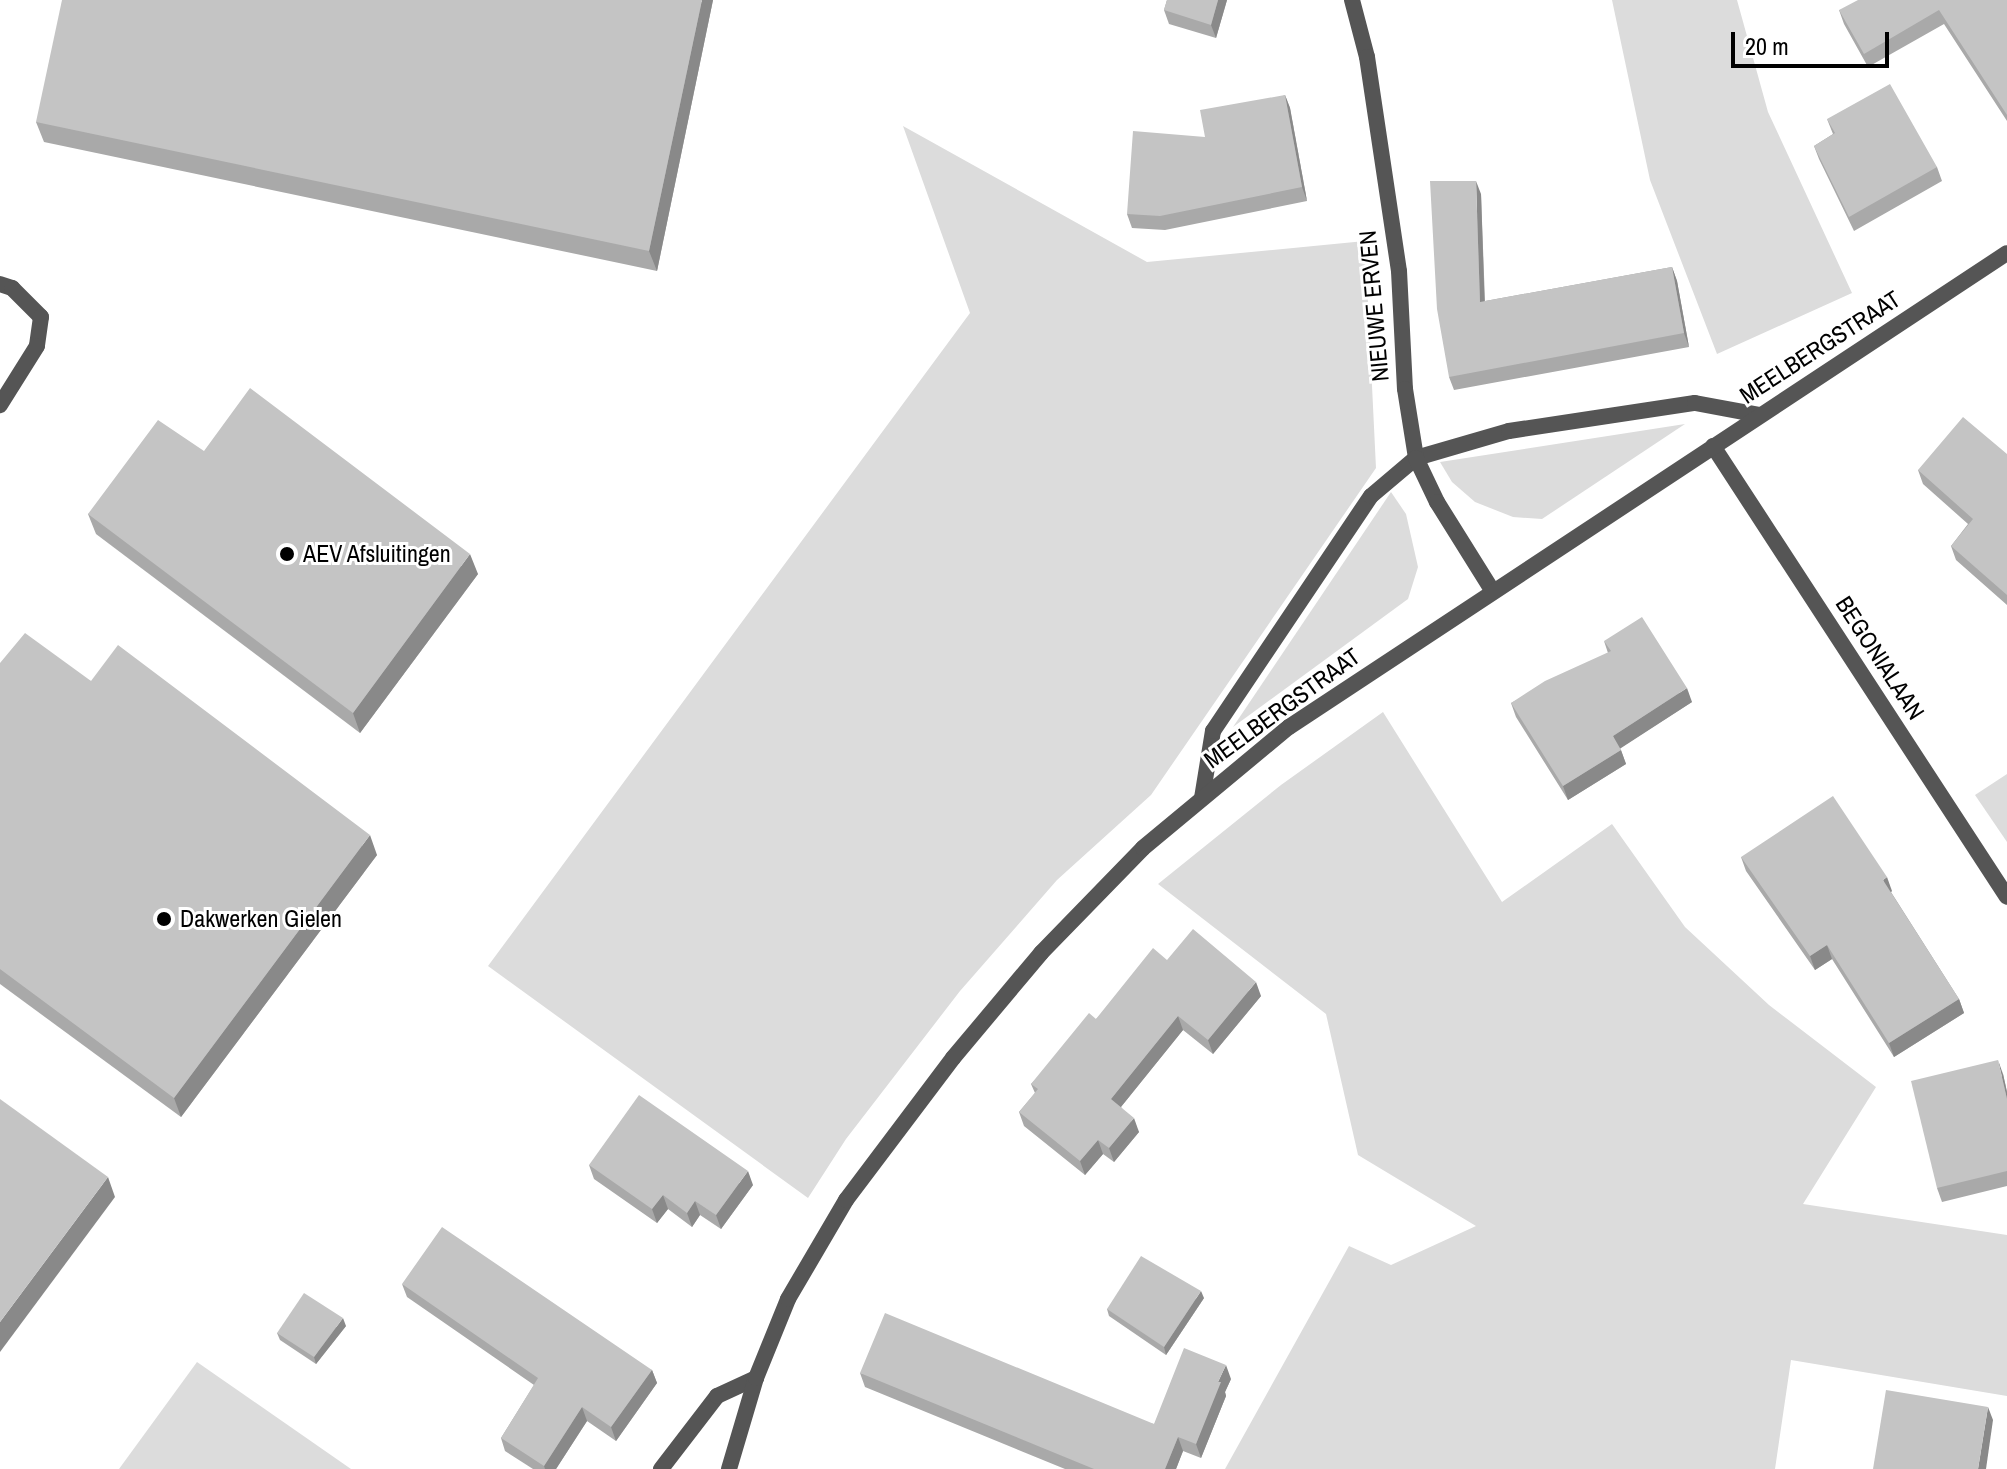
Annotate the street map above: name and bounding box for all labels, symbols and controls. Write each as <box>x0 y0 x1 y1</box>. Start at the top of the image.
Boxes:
scale bar <box>1735 16 1893 66</box>
text: 20 m <box>1745 30 1789 62</box>
street label: NIEUWE ERVEN <box>1353 229 1395 383</box>
street label: MEELBERGSTRAAT <box>1734 284 1906 410</box>
place label: AEV Afsluitingen <box>303 540 452 568</box>
marker: AEV Afsluitingen <box>278 545 296 563</box>
street label: BEGONIALAAN <box>1829 591 1931 725</box>
street label: MEELBERGSTRAAT <box>1198 642 1366 774</box>
place label: Dakwerken Gielen <box>180 905 342 933</box>
marker: Dakwerken Gielen <box>155 910 173 928</box>

